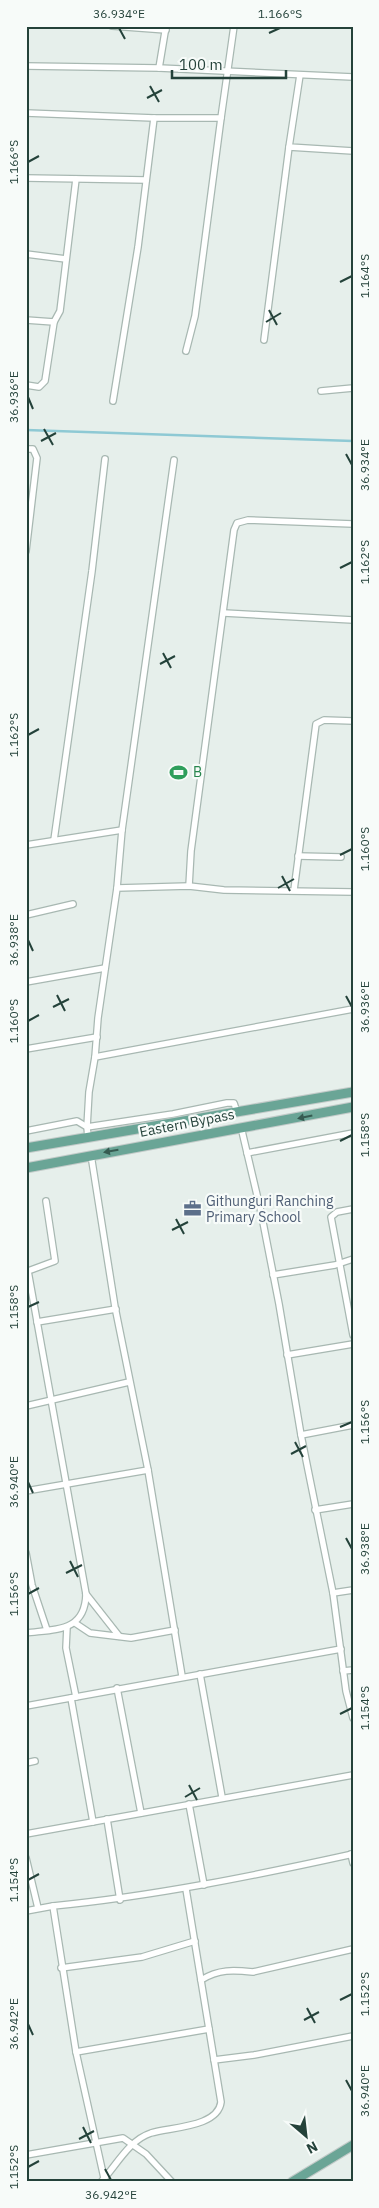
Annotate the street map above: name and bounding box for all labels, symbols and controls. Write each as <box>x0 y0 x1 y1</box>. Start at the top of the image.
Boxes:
text: 36.934°E <box>93 6 145 21</box>
text: 1.166°S <box>258 6 302 21</box>
scale bar <box>172 48 285 80</box>
text: 100 m <box>179 55 223 74</box>
text: 1.166°S <box>6 140 21 184</box>
text: 1.164°S <box>357 254 372 298</box>
text: 36.936°E <box>6 371 21 423</box>
text: 36.934°E <box>357 439 372 491</box>
text: 1.162°S <box>357 540 372 584</box>
text: 1.162°S <box>6 713 21 757</box>
sports icon: B <box>169 762 189 782</box>
place label: B <box>193 763 202 781</box>
text: 1.160°S <box>357 827 372 871</box>
text: 36.938°E <box>6 914 21 966</box>
text: 36.936°E <box>357 981 372 1033</box>
text: 1.160°S <box>6 999 21 1043</box>
street label: Eastern Bypass <box>138 1105 236 1141</box>
one-way arrow <box>297 1113 313 1121</box>
text: 1.158°S <box>357 1113 372 1157</box>
one-way arrow <box>102 1148 118 1156</box>
place label: Githunguri Ranching Primary School <box>206 1192 334 1226</box>
office icon: Githunguri Ranching Primary School <box>182 1199 202 1219</box>
text: 1.158°S <box>6 1285 21 1329</box>
text: 1.156°S <box>357 1400 372 1444</box>
text: 36.940°E <box>6 1456 21 1508</box>
text: 36.938°E <box>357 1523 372 1575</box>
text: 1.156°S <box>6 1572 21 1616</box>
text: 1.154°S <box>357 1686 372 1730</box>
text: 1.154°S <box>6 1858 21 1902</box>
text: 1.152°S <box>357 1972 372 2016</box>
text: 36.942°E <box>6 1998 21 2050</box>
text: 36.940°E <box>357 2065 372 2117</box>
north arrow <box>282 2110 332 2160</box>
text: N <box>303 2137 321 2158</box>
text: 1.152°S <box>6 2145 21 2189</box>
text: 36.942°E <box>85 2187 137 2202</box>

